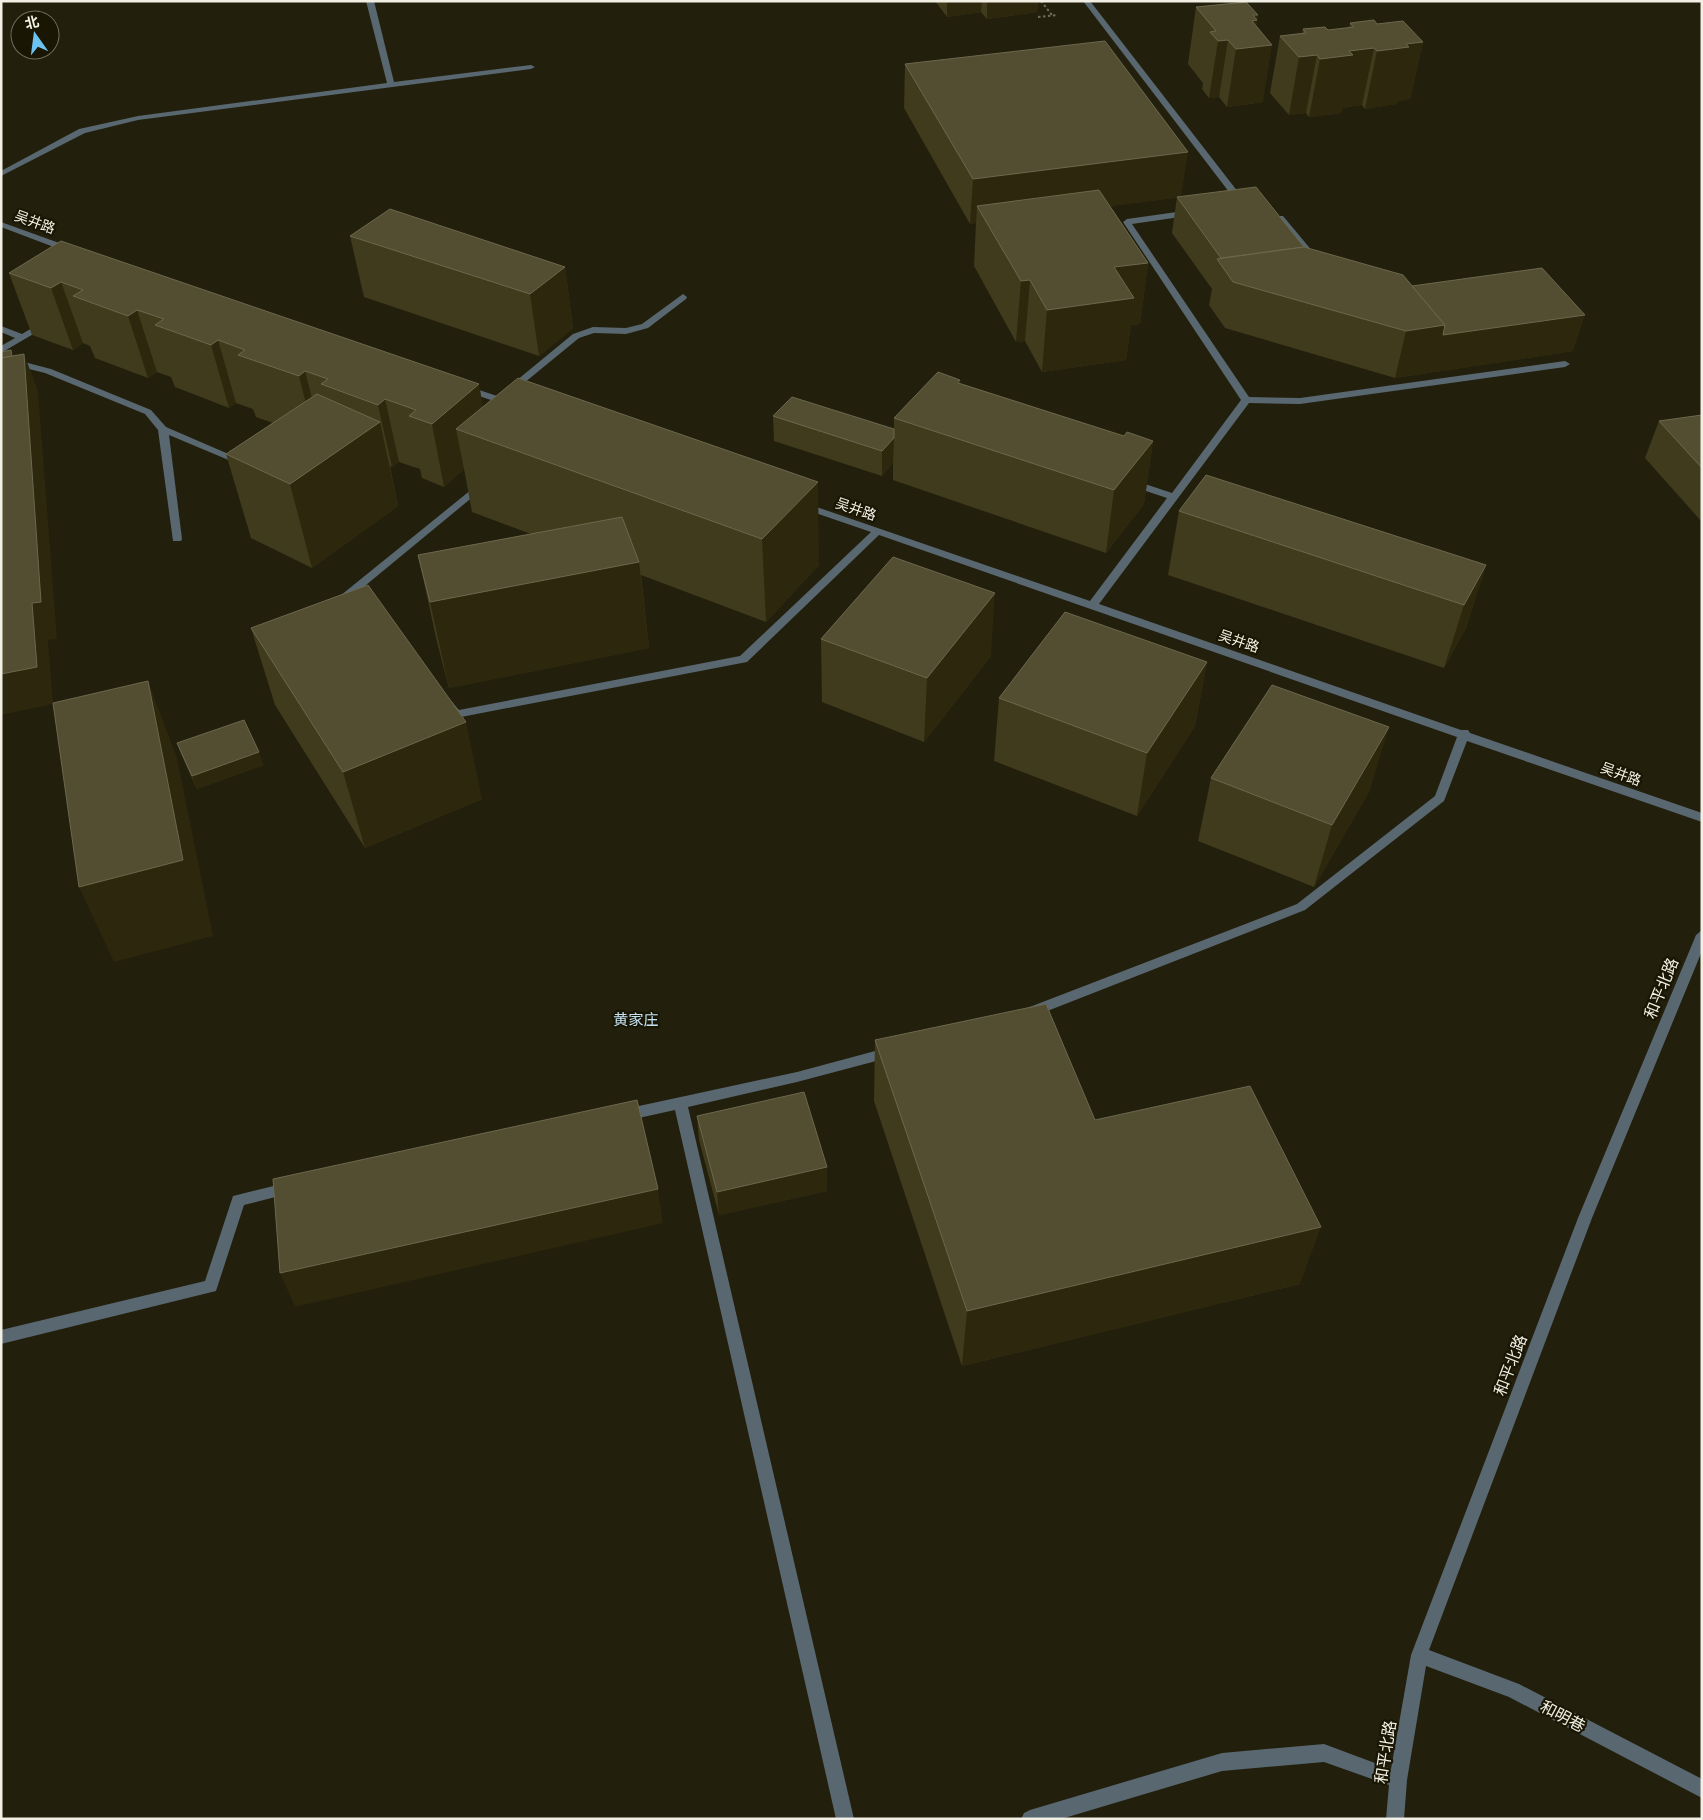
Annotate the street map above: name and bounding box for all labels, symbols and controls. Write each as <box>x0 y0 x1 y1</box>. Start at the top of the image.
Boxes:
north arrow <box>10 10 60 60</box>
text: 北 <box>23 13 41 33</box>
street label: 吴井路 <box>12 207 57 238</box>
street label: 吴井路 <box>833 495 878 524</box>
street label: 吴井路 <box>1216 627 1261 656</box>
street label: 吴井路 <box>1598 759 1643 790</box>
street label: 和平北路 <box>1641 955 1682 1021</box>
district label: 黄家庄 <box>613 1011 659 1029</box>
street label: 和平北路 <box>1490 1332 1531 1398</box>
street label: 和明巷 <box>1537 1697 1588 1736</box>
street label: 和平北路 <box>1371 1719 1400 1785</box>

